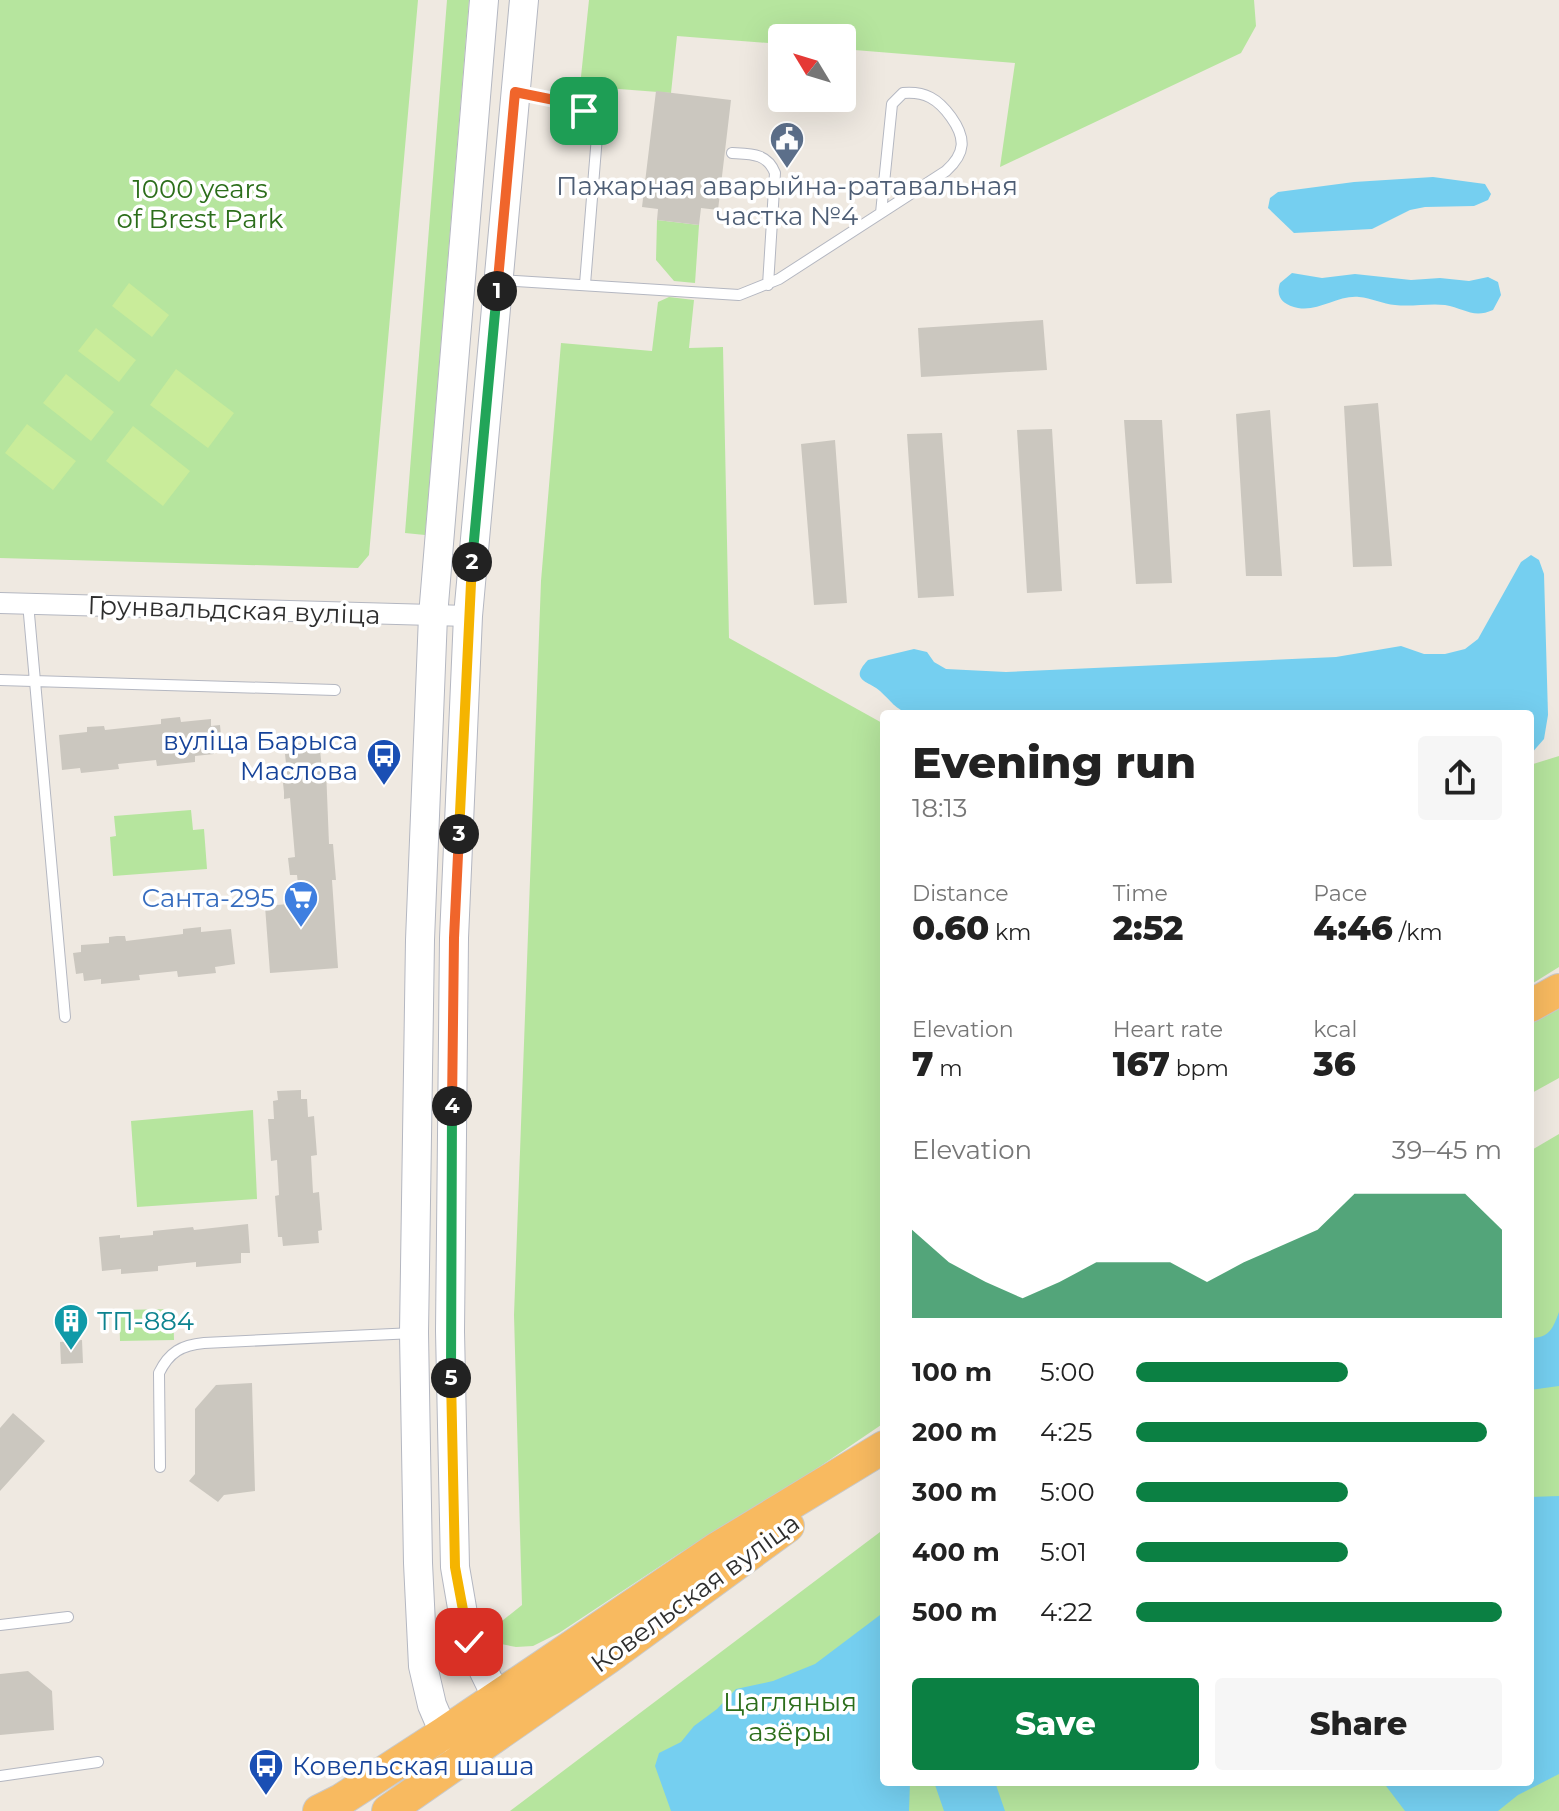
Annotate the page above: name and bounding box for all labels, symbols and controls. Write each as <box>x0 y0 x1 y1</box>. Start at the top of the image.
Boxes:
north arrow <box>768 24 856 112</box>
map controls <box>768 24 856 112</box>
pin <box>550 77 618 145</box>
icon: arrive <box>562 89 606 133</box>
public building icon: Пажарная аварыйна-ратавальная частка №4 <box>768 120 806 170</box>
place label: Пажарная аварыйна-ратавальная частка №4 <box>556 170 1018 232</box>
park label: 1000 years of Brest Park <box>117 173 284 235</box>
pin: 1 <box>477 271 517 311</box>
text: 1 <box>493 277 501 304</box>
pin: 2 <box>452 542 492 582</box>
text: 2 <box>466 548 478 575</box>
street label: Грунвальдская вуліца <box>87 589 381 631</box>
place label: вуліца Барыса Маслова <box>163 725 358 787</box>
text: Evening run <box>912 735 1196 789</box>
button: share <box>1418 736 1502 820</box>
bus stop icon: вуліца Барыса Маслова <box>365 737 403 787</box>
text: 18:13 <box>912 792 968 824</box>
pin: 3 <box>439 814 479 854</box>
text: 3 <box>452 820 466 847</box>
supermarket icon: Санта-295 <box>282 879 320 929</box>
text: Distance <box>912 880 1009 907</box>
text: Time <box>1113 880 1168 907</box>
text: Pace <box>1313 880 1367 907</box>
place label: Санта-295 <box>141 882 275 914</box>
text: 0.60 <box>912 907 989 949</box>
text: 2:52 <box>1113 907 1183 949</box>
text: 4:46 <box>1313 907 1393 949</box>
text: km <box>989 919 1031 946</box>
text: /km <box>1393 919 1443 946</box>
text: Elevation <box>912 1016 1014 1043</box>
text: Heart rate <box>1113 1016 1223 1043</box>
text: kcal <box>1313 1016 1357 1043</box>
text: 7 <box>912 1043 934 1085</box>
text: 167 <box>1113 1043 1170 1085</box>
text: 36 <box>1313 1043 1356 1085</box>
text: m <box>934 1055 963 1082</box>
text: bpm <box>1170 1055 1229 1082</box>
pin: 4 <box>432 1086 472 1126</box>
text: 4 <box>444 1092 460 1119</box>
text: Elevation <box>912 1134 1032 1166</box>
text: 39–45 m <box>1392 1134 1502 1166</box>
building icon: ТП-884 <box>52 1302 90 1352</box>
place label: ТП-884 <box>97 1305 194 1337</box>
text: 100 m <box>912 1356 992 1388</box>
text: 5:00 <box>1040 1356 1095 1388</box>
pin: 5 <box>431 1358 471 1398</box>
text: 5 <box>444 1364 458 1391</box>
text: 200 m <box>912 1416 997 1448</box>
text: 4:25 <box>1040 1416 1092 1448</box>
text: 300 m <box>912 1476 997 1508</box>
text: 5:00 <box>1040 1476 1095 1508</box>
street label: Ковельская вуліца <box>584 1507 806 1679</box>
text: 400 m <box>912 1536 1000 1568</box>
text: 5:01 <box>1040 1536 1087 1568</box>
text: 500 m <box>912 1596 997 1628</box>
text: 4:22 <box>1040 1596 1092 1628</box>
pin <box>435 1608 503 1676</box>
icon: check <box>447 1620 491 1664</box>
button: Save <box>912 1678 1199 1770</box>
button: Share <box>1215 1678 1502 1770</box>
park label: Цагляныя азёры <box>723 1686 857 1748</box>
bus stop icon: Ковельская шаша <box>247 1747 285 1797</box>
place label: Ковельская шаша <box>292 1750 534 1782</box>

